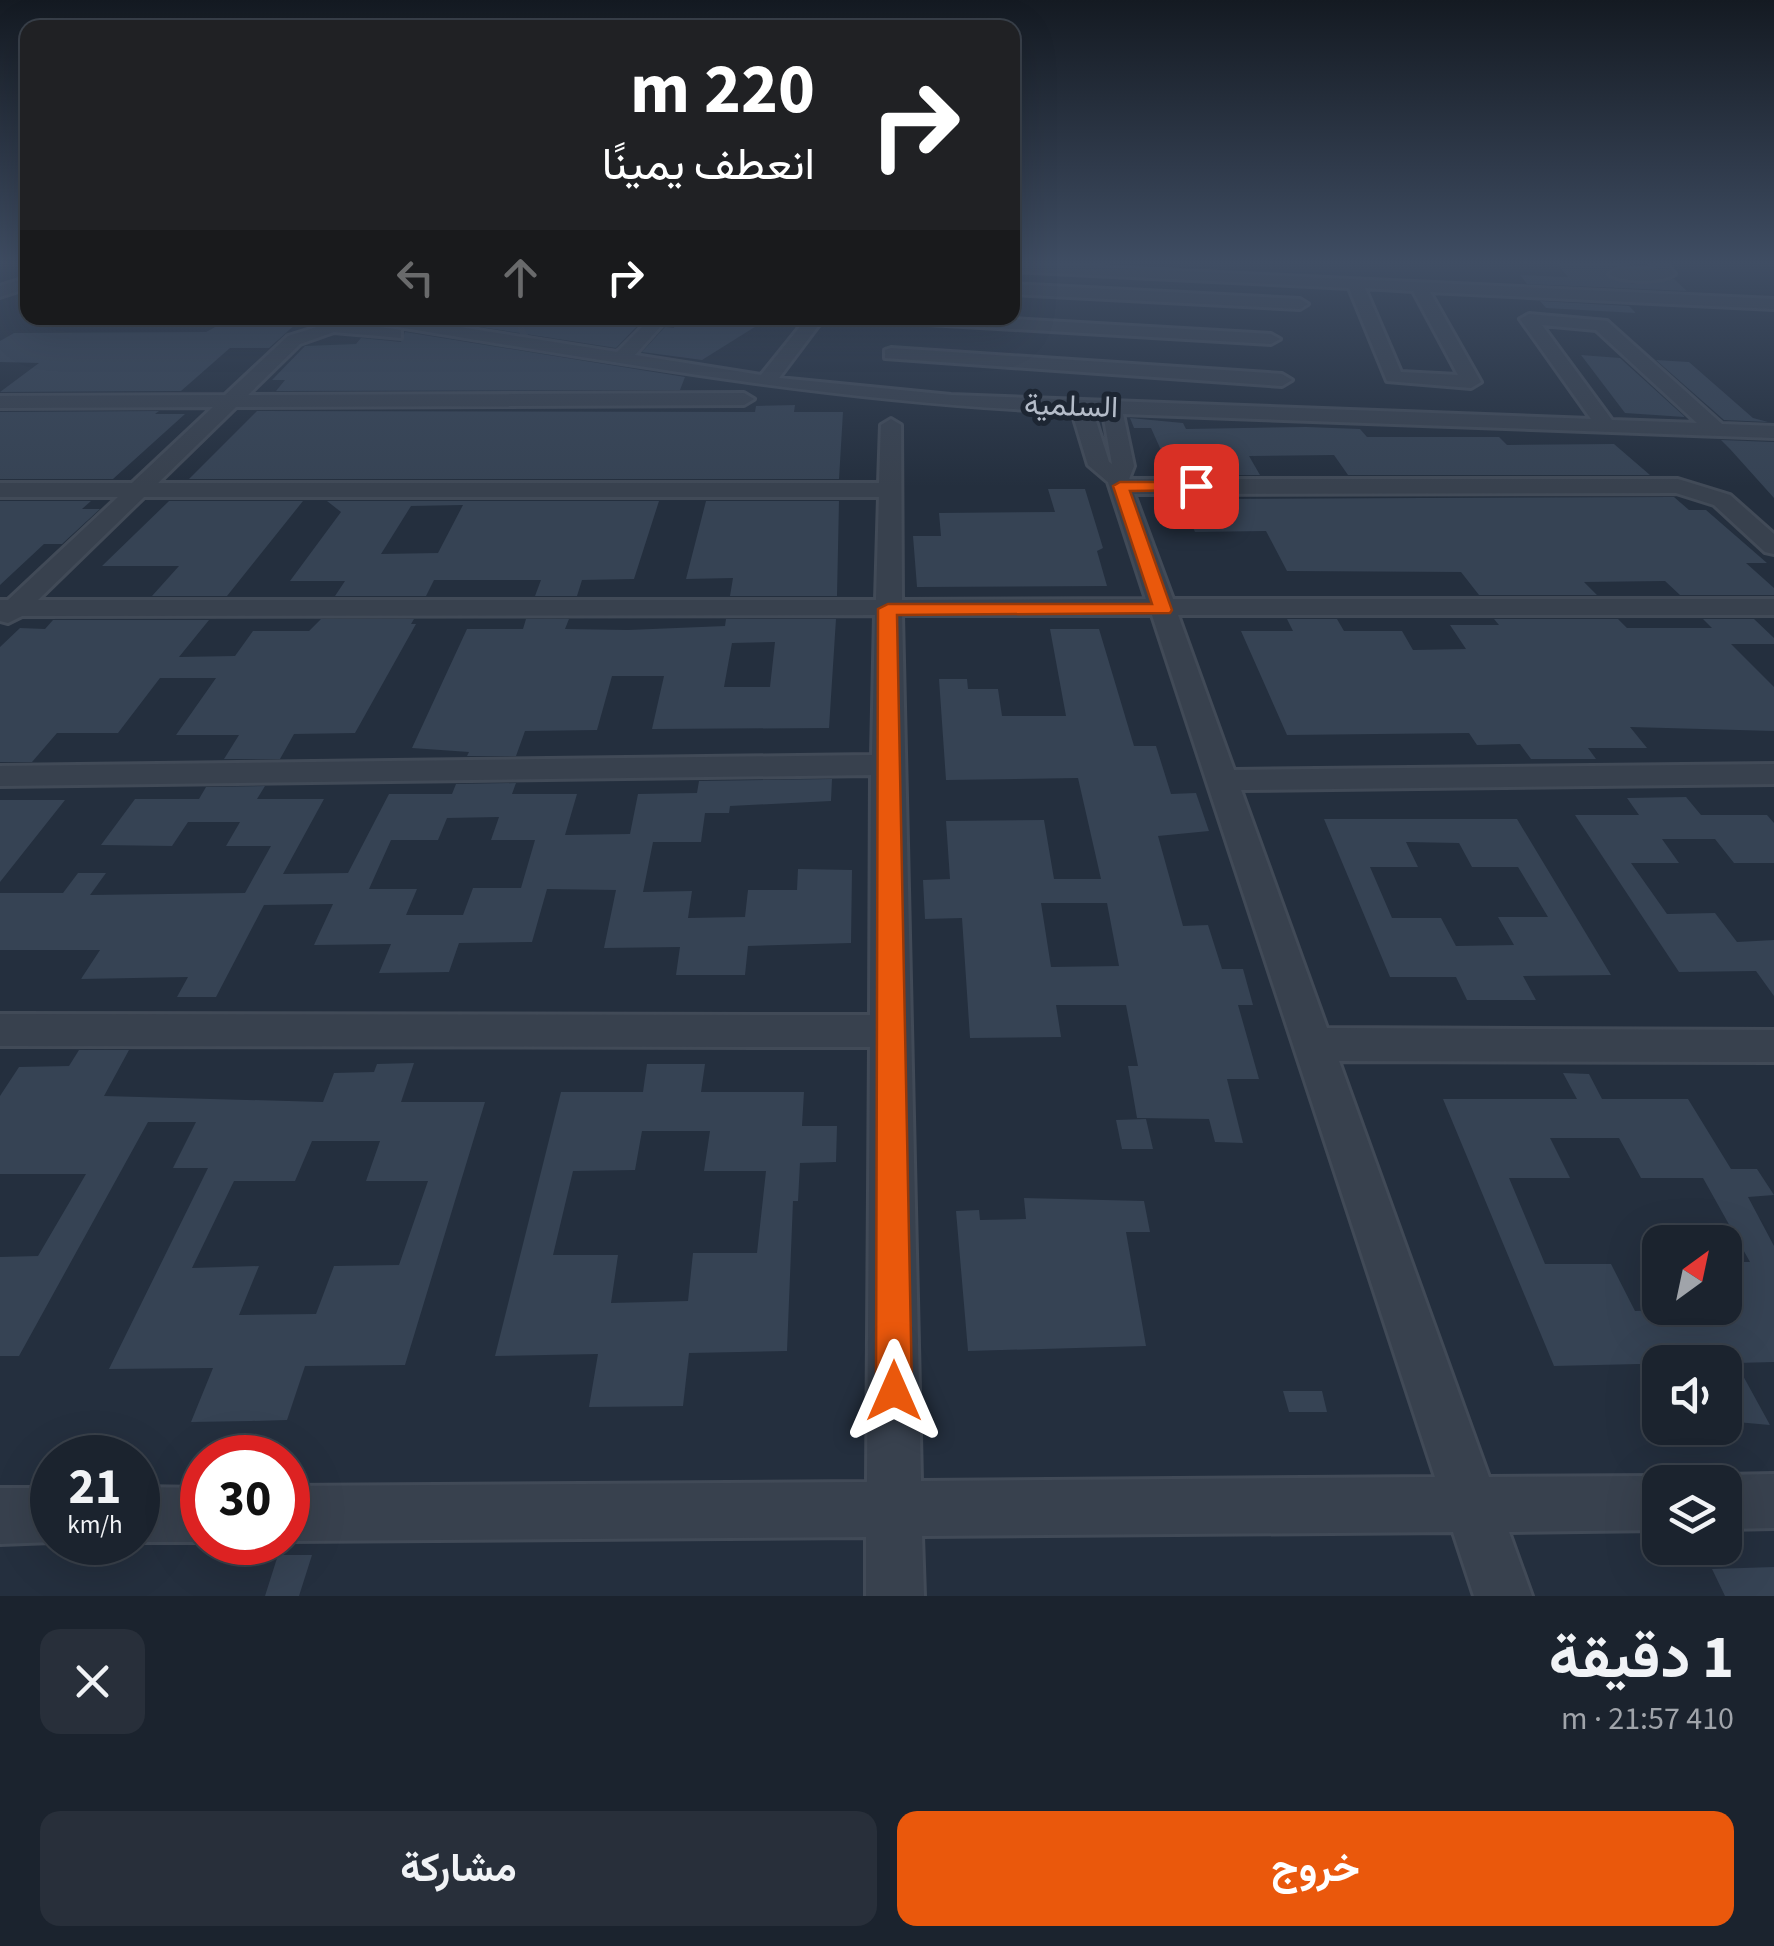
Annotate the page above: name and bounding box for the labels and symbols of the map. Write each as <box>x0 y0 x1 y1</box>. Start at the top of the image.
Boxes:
street label: السلمية <box>1023 383 1119 429</box>
pin <box>1154 444 1239 529</box>
north arrow <box>1642 1225 1742 1325</box>
position arrow <box>842 1339 946 1443</box>
speed limit sign: 30 <box>180 1435 310 1565</box>

